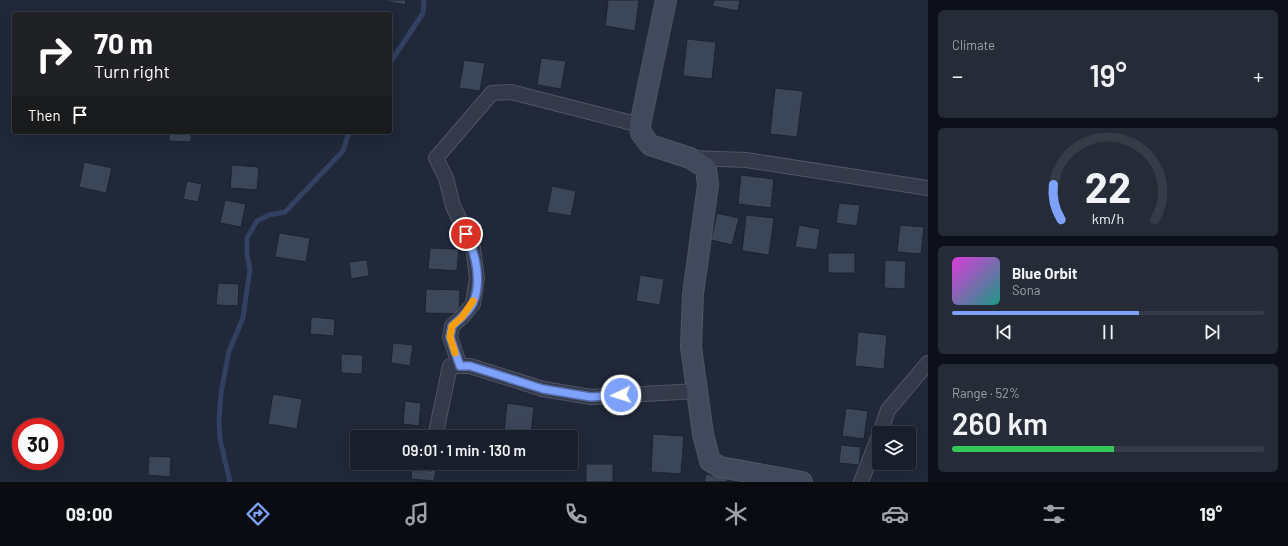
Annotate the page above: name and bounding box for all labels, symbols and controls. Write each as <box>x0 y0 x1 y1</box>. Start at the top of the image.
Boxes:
text: 70 m <box>94 26 153 60</box>
icon: right <box>28 28 80 80</box>
text: Climate <box>952 37 995 53</box>
text: 19° <box>1089 57 1127 93</box>
text: Turn right <box>94 60 170 82</box>
text: − <box>952 62 963 88</box>
text: + <box>1253 62 1264 88</box>
icon: arrive <box>69 104 91 126</box>
text: Then <box>28 106 61 124</box>
text: 22 <box>1085 161 1131 211</box>
text: km/h <box>1092 210 1124 227</box>
pin <box>449 217 483 251</box>
icon: arrive <box>455 223 477 245</box>
text: Blue Orbit <box>1012 264 1077 282</box>
text: Sona <box>1012 282 1040 298</box>
icon: previous <box>993 321 1015 343</box>
icon: pause <box>1097 321 1119 343</box>
icon: next <box>1201 321 1223 343</box>
position arrow <box>600 374 642 416</box>
text: Range · 52% <box>952 385 1020 401</box>
text: 260 km <box>952 405 1048 441</box>
speed limit sign: 30 <box>12 418 64 470</box>
map controls <box>872 426 916 470</box>
button: layers <box>872 426 916 470</box>
text: 09:01 · 1 min · 130 m <box>402 441 526 459</box>
icon: directions <box>244 500 272 528</box>
icon: music <box>403 500 431 528</box>
icon: phone <box>562 500 590 528</box>
icon: climate <box>722 500 750 528</box>
icon: car <box>881 500 909 528</box>
icon: filters <box>1040 500 1068 528</box>
text: 09:00 <box>66 503 113 525</box>
text: 19° <box>1200 503 1222 525</box>

